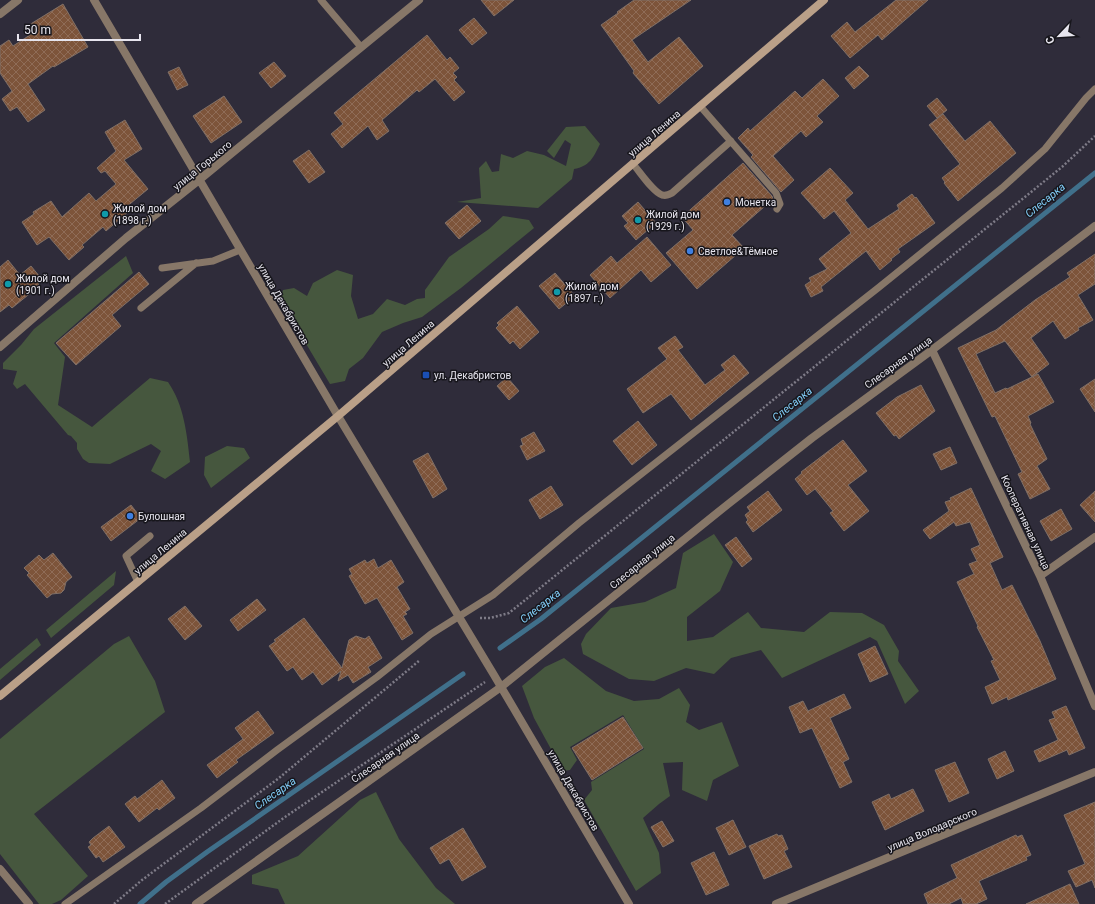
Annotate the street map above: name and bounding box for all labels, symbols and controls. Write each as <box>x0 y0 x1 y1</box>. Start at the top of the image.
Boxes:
scale bar <box>18 16 140 42</box>
north arrow <box>1039 16 1079 56</box>
text: 50 m <box>24 23 51 37</box>
text: С <box>1043 34 1058 46</box>
street label: улица Ленина <box>626 108 682 159</box>
street label: улица Горького <box>171 138 234 192</box>
water label: Слесарка <box>1023 180 1068 220</box>
marker: Монетка <box>722 197 732 207</box>
place label: Монетка <box>735 197 776 208</box>
place label: Жилой дом (1898 г.) <box>113 203 167 227</box>
marker: Жилой дом (1898 г.) <box>100 209 110 219</box>
place label: Жилой дом (1929 г.) <box>646 209 700 233</box>
marker: Жилой дом (1929 г.) <box>633 215 643 225</box>
marker: Светлое&Тёмное <box>685 246 695 256</box>
place label: Светлое&Тёмное <box>698 246 778 257</box>
street label: улица Декабристов <box>256 262 311 347</box>
place label: Жилой дом (1901 г.) <box>16 273 70 297</box>
marker: Жилой дом (1901 г.) <box>3 279 13 289</box>
place label: Жилой дом (1897 г.) <box>565 281 619 305</box>
marker: Жилой дом (1897 г.) <box>552 287 562 297</box>
street label: улица Ленина <box>380 318 436 369</box>
street label: Слесарная улица <box>862 334 934 391</box>
marker: ул. Декабристов <box>421 370 431 380</box>
place label: ул. Декабристов <box>434 370 511 381</box>
water label: Слесарка <box>770 384 815 424</box>
street label: Кооперативная улица <box>999 473 1052 571</box>
marker: Булошная <box>125 511 135 521</box>
place label: Булошная <box>138 511 185 522</box>
street label: улица Ленина <box>132 526 189 577</box>
street label: Слесарная улица <box>608 532 677 591</box>
water label: Слесарка <box>517 586 563 626</box>
street label: Слесарная улица <box>349 730 421 785</box>
street label: улица Декабристов <box>546 748 601 833</box>
water label: Слесарка <box>252 774 299 812</box>
street label: улица Володарского <box>886 806 979 853</box>

